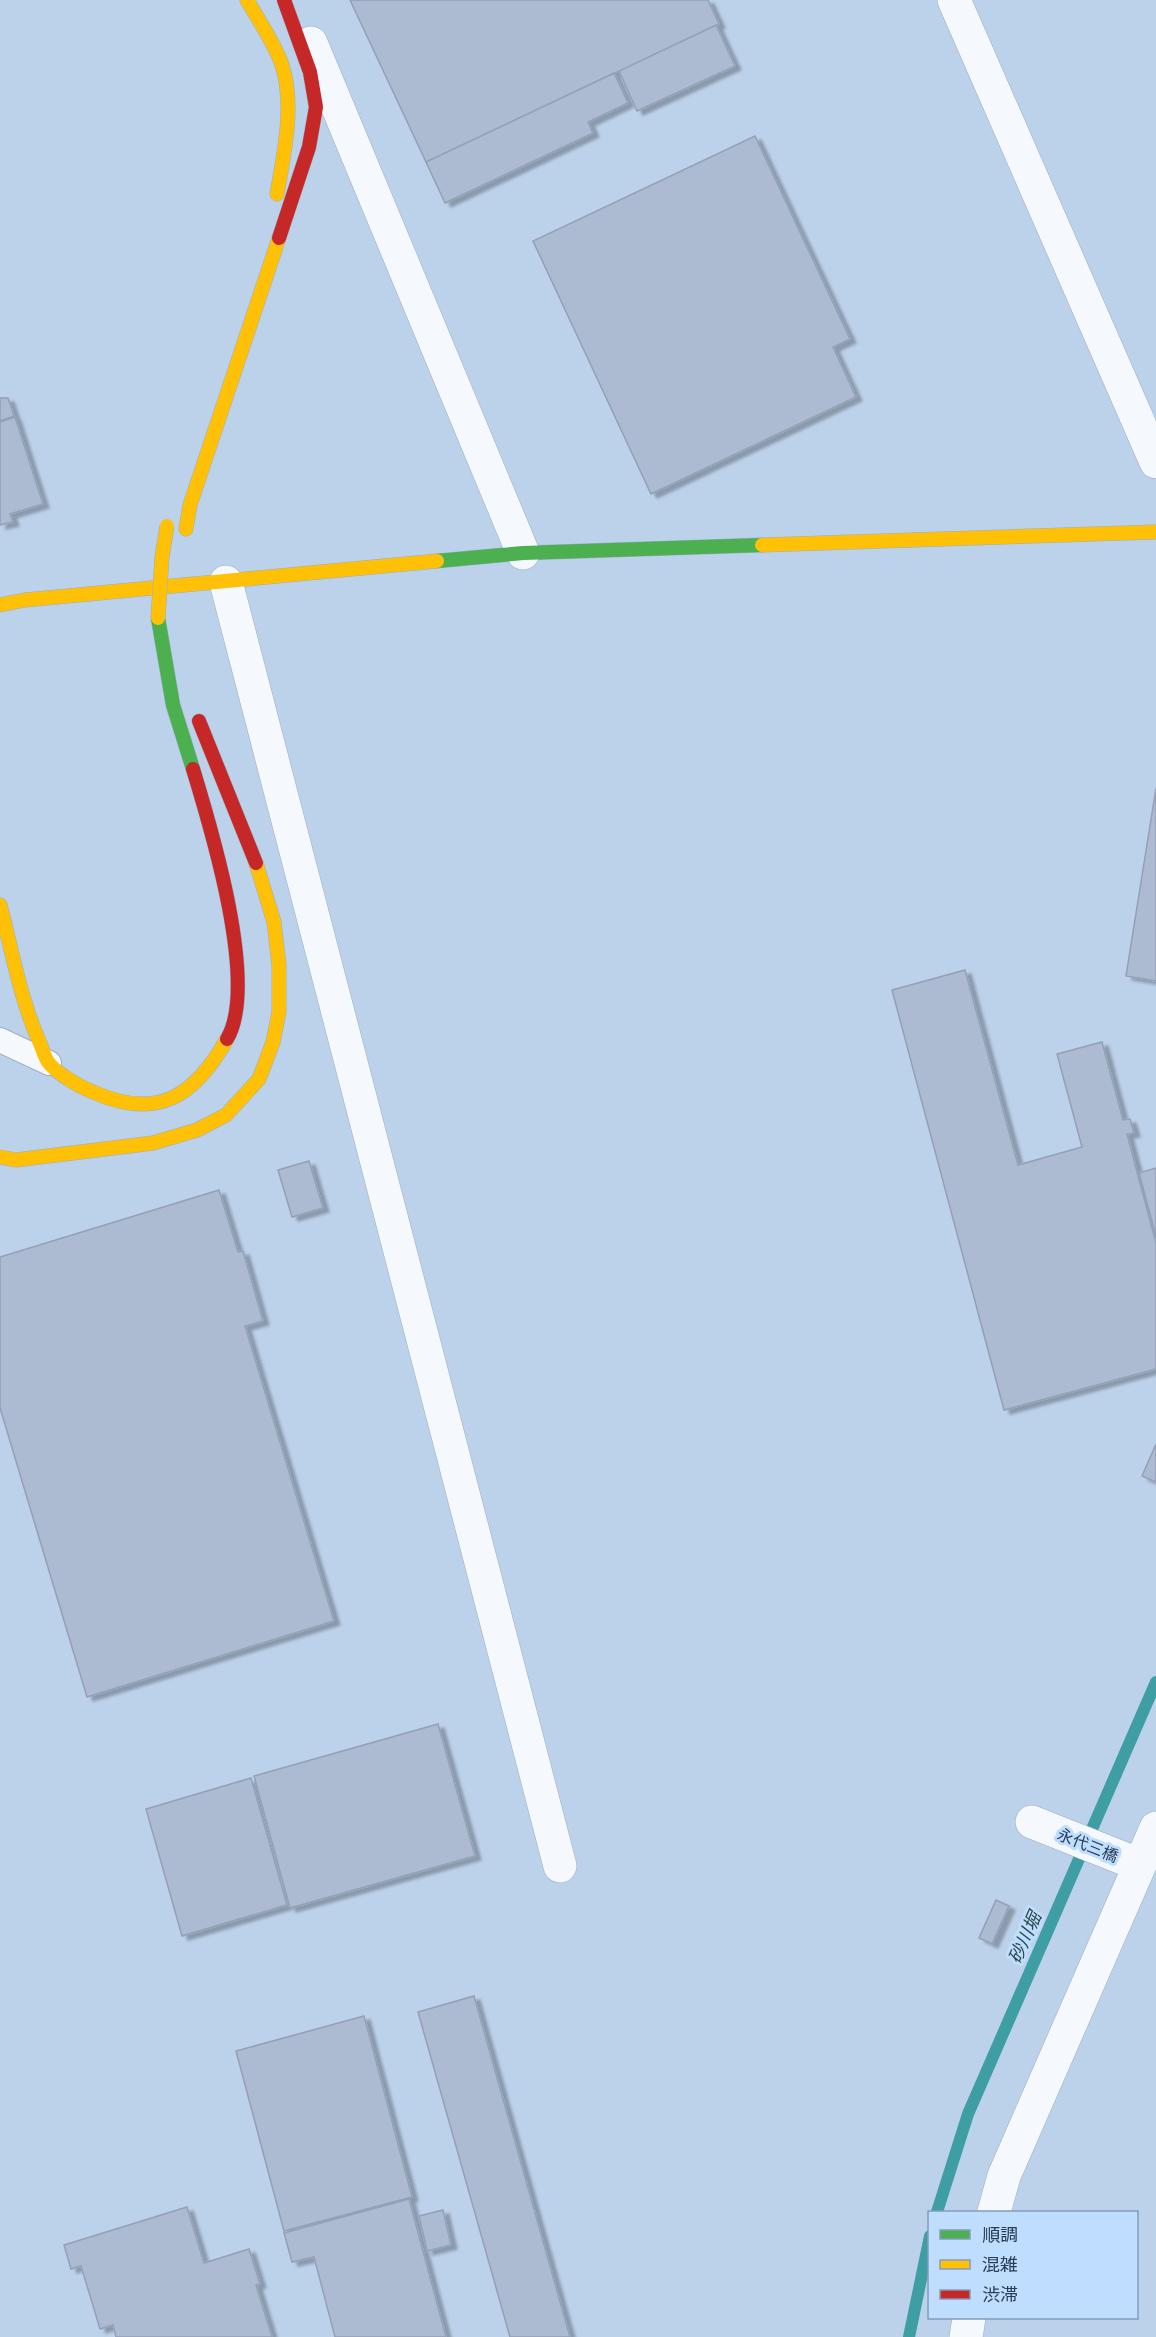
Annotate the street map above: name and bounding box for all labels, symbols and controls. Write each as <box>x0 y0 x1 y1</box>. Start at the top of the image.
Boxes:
street label: 永代三橋 <box>1054 1825 1121 1867</box>
water label: 砂川堀 <box>1004 1906 1047 1967</box>
legend <box>928 2211 1138 2319</box>
text: 順調 <box>982 2224 1018 2246</box>
text: 混雑 <box>982 2254 1018 2276</box>
text: 渋滞 <box>982 2284 1018 2306</box>

